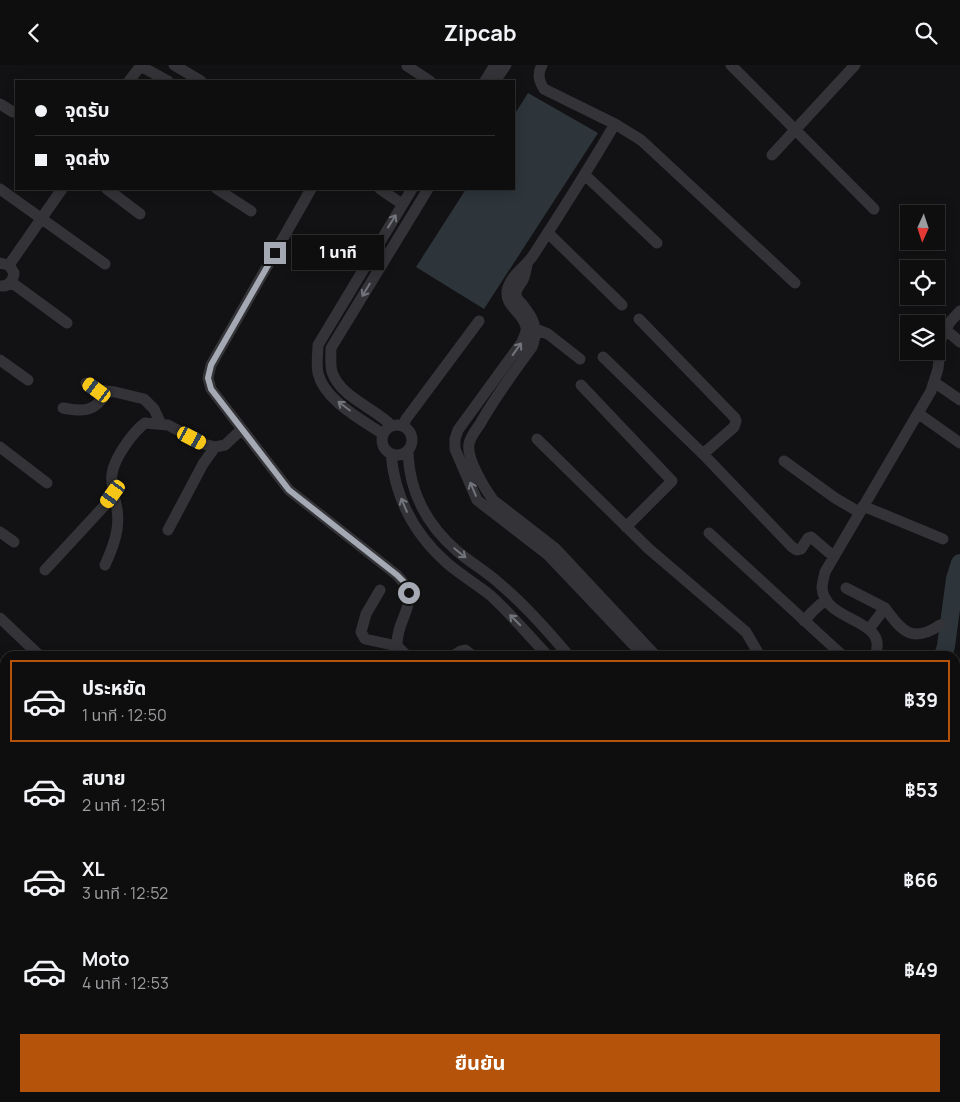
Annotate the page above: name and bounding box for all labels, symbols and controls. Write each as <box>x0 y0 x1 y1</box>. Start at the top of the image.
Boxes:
text: Zipcab <box>443 18 517 48</box>
icon: back <box>20 19 48 47</box>
icon: search <box>912 19 940 47</box>
text: จุดรับ <box>65 97 110 123</box>
text: จุดส่ง <box>65 145 110 171</box>
north arrow <box>900 205 945 250</box>
map controls <box>900 205 945 360</box>
one-way arrow <box>387 215 397 229</box>
callout: 1 นาที <box>292 235 385 271</box>
text: 1 นาที <box>319 241 357 263</box>
route end <box>264 242 286 264</box>
button: locate <box>900 260 945 305</box>
one-way arrow <box>361 283 371 297</box>
button: layers <box>900 315 945 360</box>
one-way arrow <box>511 343 522 356</box>
car <box>80 375 113 405</box>
one-way arrow <box>338 401 351 412</box>
car <box>175 424 208 452</box>
car <box>98 477 127 511</box>
one-way arrow <box>467 482 477 497</box>
one-way arrow <box>398 498 408 513</box>
one-way arrow <box>453 547 466 558</box>
route start <box>398 582 420 604</box>
one-way arrow <box>509 614 521 627</box>
text: ประหยัด <box>82 675 146 701</box>
icon: car <box>22 679 67 724</box>
text: ฿39 <box>904 687 938 713</box>
text: 1 นาที · 12:50 <box>82 704 167 726</box>
text: สบาย <box>82 765 126 791</box>
icon: car <box>22 769 67 814</box>
text: ฿53 <box>905 777 938 803</box>
text: 2 นาที · 12:51 <box>82 794 166 816</box>
text: XL <box>82 856 105 882</box>
icon: car <box>22 859 67 904</box>
text: ฿66 <box>903 867 938 893</box>
text: 3 นาที · 12:52 <box>82 882 168 904</box>
text: Moto <box>82 946 129 972</box>
icon: car <box>22 949 67 994</box>
text: ฿49 <box>904 957 938 983</box>
text: 4 นาที · 12:53 <box>82 972 169 994</box>
button: ยืนยัน <box>20 1034 940 1092</box>

